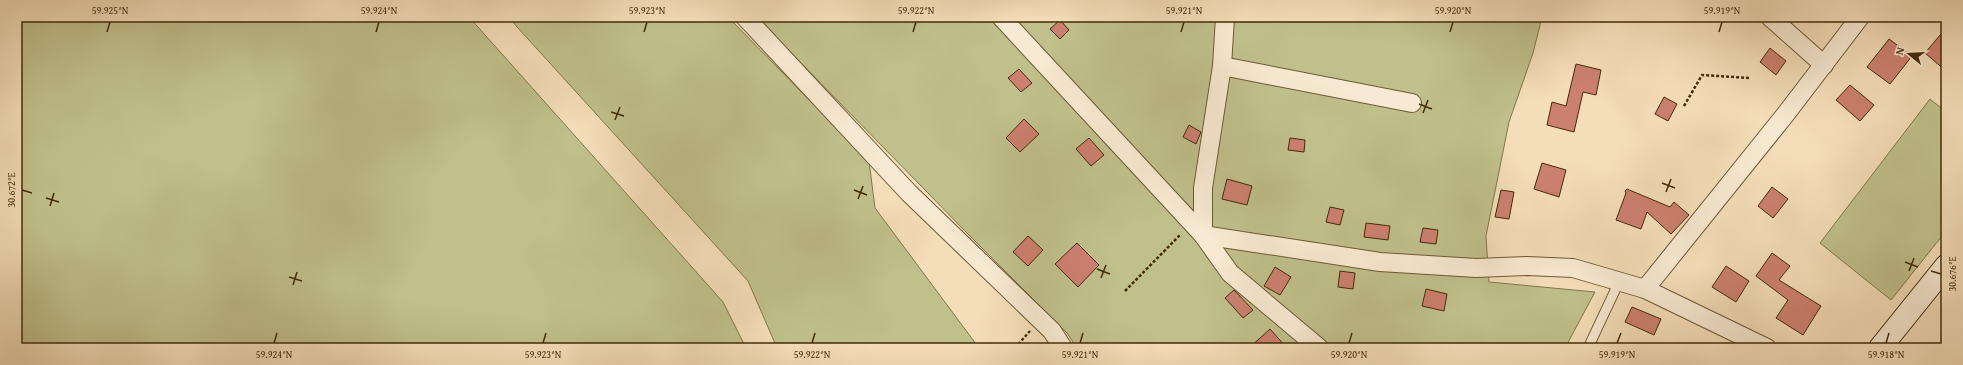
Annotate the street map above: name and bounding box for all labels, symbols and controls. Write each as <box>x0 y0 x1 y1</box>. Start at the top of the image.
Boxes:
text: 59.925°N <box>92 3 129 18</box>
text: 59.924°N <box>361 3 398 18</box>
text: 59.923°N <box>629 3 666 18</box>
text: 59.922°N <box>898 3 935 18</box>
text: 59.921°N <box>1166 3 1203 18</box>
text: 59.920°N <box>1435 3 1472 18</box>
text: 59.919°N <box>1704 3 1741 18</box>
north arrow <box>1889 34 1929 74</box>
text: N <box>1891 44 1908 57</box>
text: 30.672°E <box>4 172 19 208</box>
text: 30.676°E <box>1945 256 1960 292</box>
text: 59.924°N <box>256 347 293 362</box>
text: 59.923°N <box>525 347 562 362</box>
text: 59.922°N <box>794 347 831 362</box>
text: 59.921°N <box>1062 347 1099 362</box>
text: 59.920°N <box>1331 347 1368 362</box>
text: 59.919°N <box>1599 347 1636 362</box>
text: 59.918°N <box>1868 347 1905 362</box>

